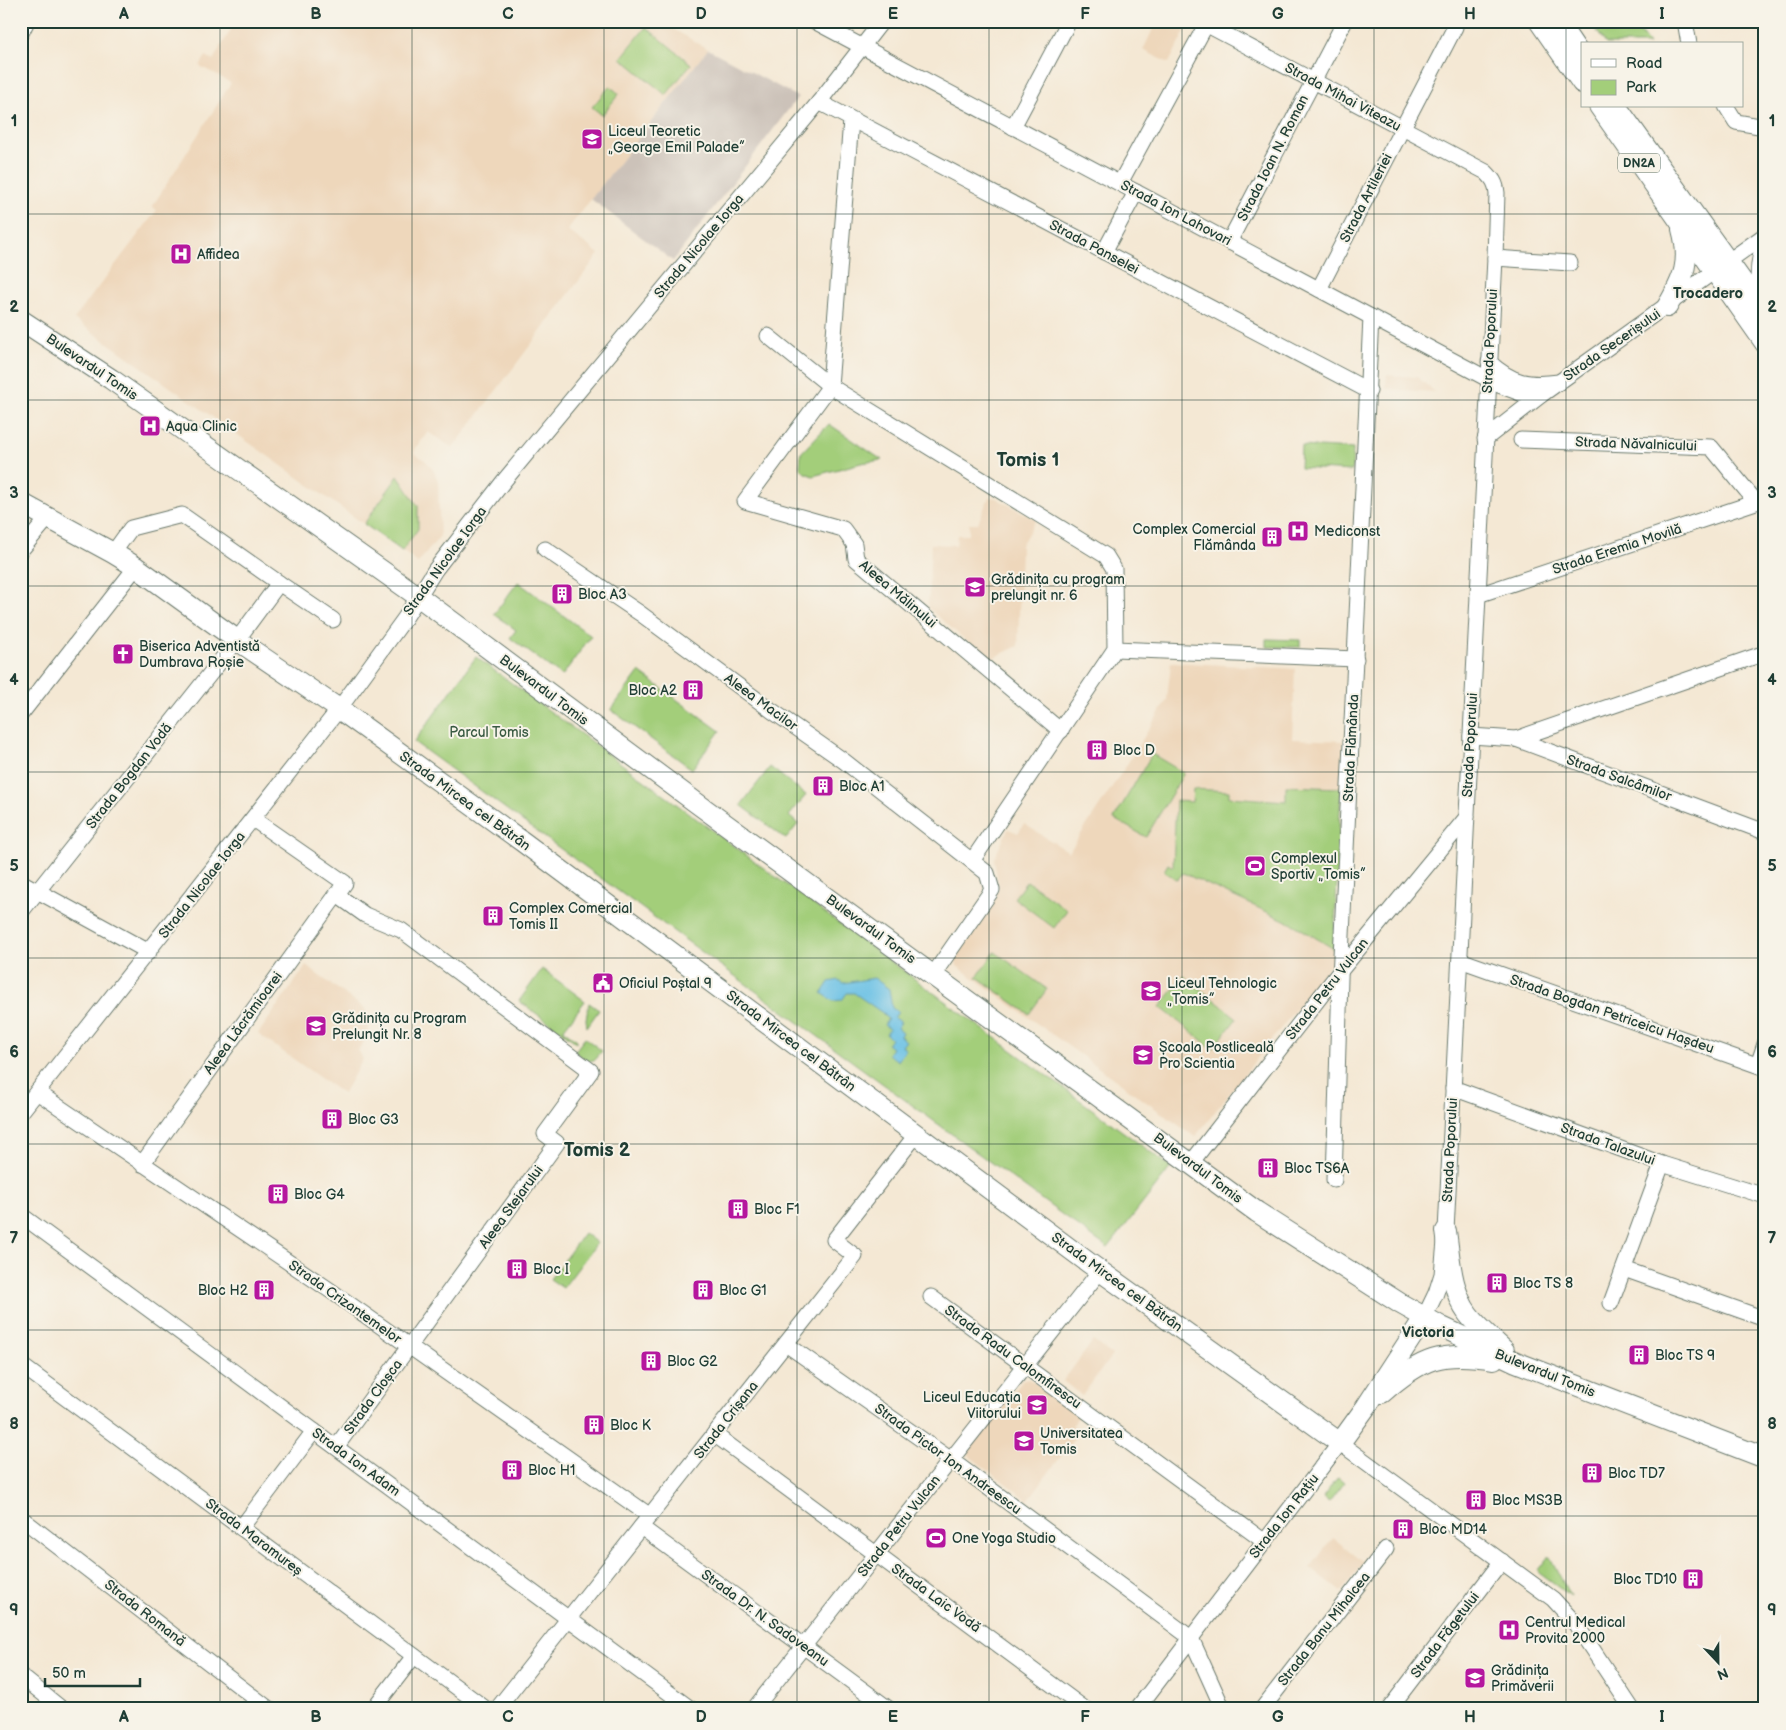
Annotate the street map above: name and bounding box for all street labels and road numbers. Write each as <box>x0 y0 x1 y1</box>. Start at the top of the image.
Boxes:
street label: Strada Mihai Viteazu <box>1282 59 1404 135</box>
street label: Strada Ioan N. Roman <box>1234 92 1312 224</box>
street label: Strada Artileriei <box>1336 151 1396 245</box>
road number: DN2A <box>1618 154 1660 172</box>
street label: Strada Ion Lahovari <box>1118 177 1234 249</box>
street label: Strada Nicolae Iorga <box>651 190 748 301</box>
street label: Strada Panselei <box>1046 216 1142 278</box>
street label: Strada Poporului <box>1479 288 1501 394</box>
street label: Strada Secerișului <box>1560 305 1664 385</box>
street label: Bulevardul Tomis <box>43 330 141 404</box>
street label: Strada Năvalnicului <box>1575 433 1697 455</box>
street label: Strada Nicolae Iorga <box>400 503 490 619</box>
street label: Strada Eremia Movilă <box>1550 520 1684 578</box>
street label: Aleea Mălinului <box>856 557 940 631</box>
street label: Bulevardul Tomis <box>496 651 592 729</box>
street label: Aleea Macilor <box>721 670 802 735</box>
street label: Strada Poporului <box>1459 692 1481 798</box>
street label: Strada Flămânda <box>1340 694 1362 802</box>
street label: Strada Bogdan Vodă <box>82 720 176 832</box>
street label: Strada Mircea cel Bătrân <box>396 748 534 854</box>
street label: Strada Salcâmilor <box>1564 751 1675 805</box>
street label: Strada Nicolae Iorga <box>155 828 249 942</box>
street label: Bulevardul Tomis <box>823 891 919 967</box>
street label: Strada Petru Vulcan <box>1282 935 1372 1043</box>
street label: Aleea Lăcrămioarei <box>200 968 286 1078</box>
street label: Strada Bogdan Petriceicu Hașdeu <box>1508 971 1716 1057</box>
street label: Strada Mircea cel Bătrân <box>723 987 859 1095</box>
street label: Strada Poporului <box>1439 1097 1461 1203</box>
street label: Strada Talazului <box>1558 1119 1658 1169</box>
street label: Bulevardul Tomis <box>1150 1129 1246 1207</box>
street label: Aleea Stejarului <box>475 1162 547 1252</box>
street label: Strada Mircea cel Bătrân <box>1048 1229 1186 1335</box>
street label: Strada Crizantemelor <box>285 1257 405 1348</box>
street label: Strada Radu Calomfirescu <box>941 1302 1085 1412</box>
street label: Bulevardul Tomis <box>1492 1345 1598 1401</box>
street label: Strada Cloșca <box>340 1356 406 1438</box>
street label: Strada Crișana <box>690 1378 762 1462</box>
street label: Strada Pictor Ion Andreescu <box>871 1400 1025 1518</box>
street label: Strada Ion Adam <box>309 1424 403 1500</box>
street label: Strada Ion Rațiu <box>1246 1470 1322 1562</box>
street label: Strada Petru Vulcan <box>854 1472 944 1580</box>
street label: Strada Maramureș <box>202 1495 306 1579</box>
street label: Strada Laic Vodă <box>888 1560 984 1636</box>
street label: Strada Dr. N. Sadoveanu <box>698 1566 832 1670</box>
street label: Strada Banu Mihalcea <box>1274 1569 1374 1689</box>
street label: Strada Romană <box>101 1576 189 1650</box>
street label: Strada Făgetului <box>1407 1588 1483 1682</box>

